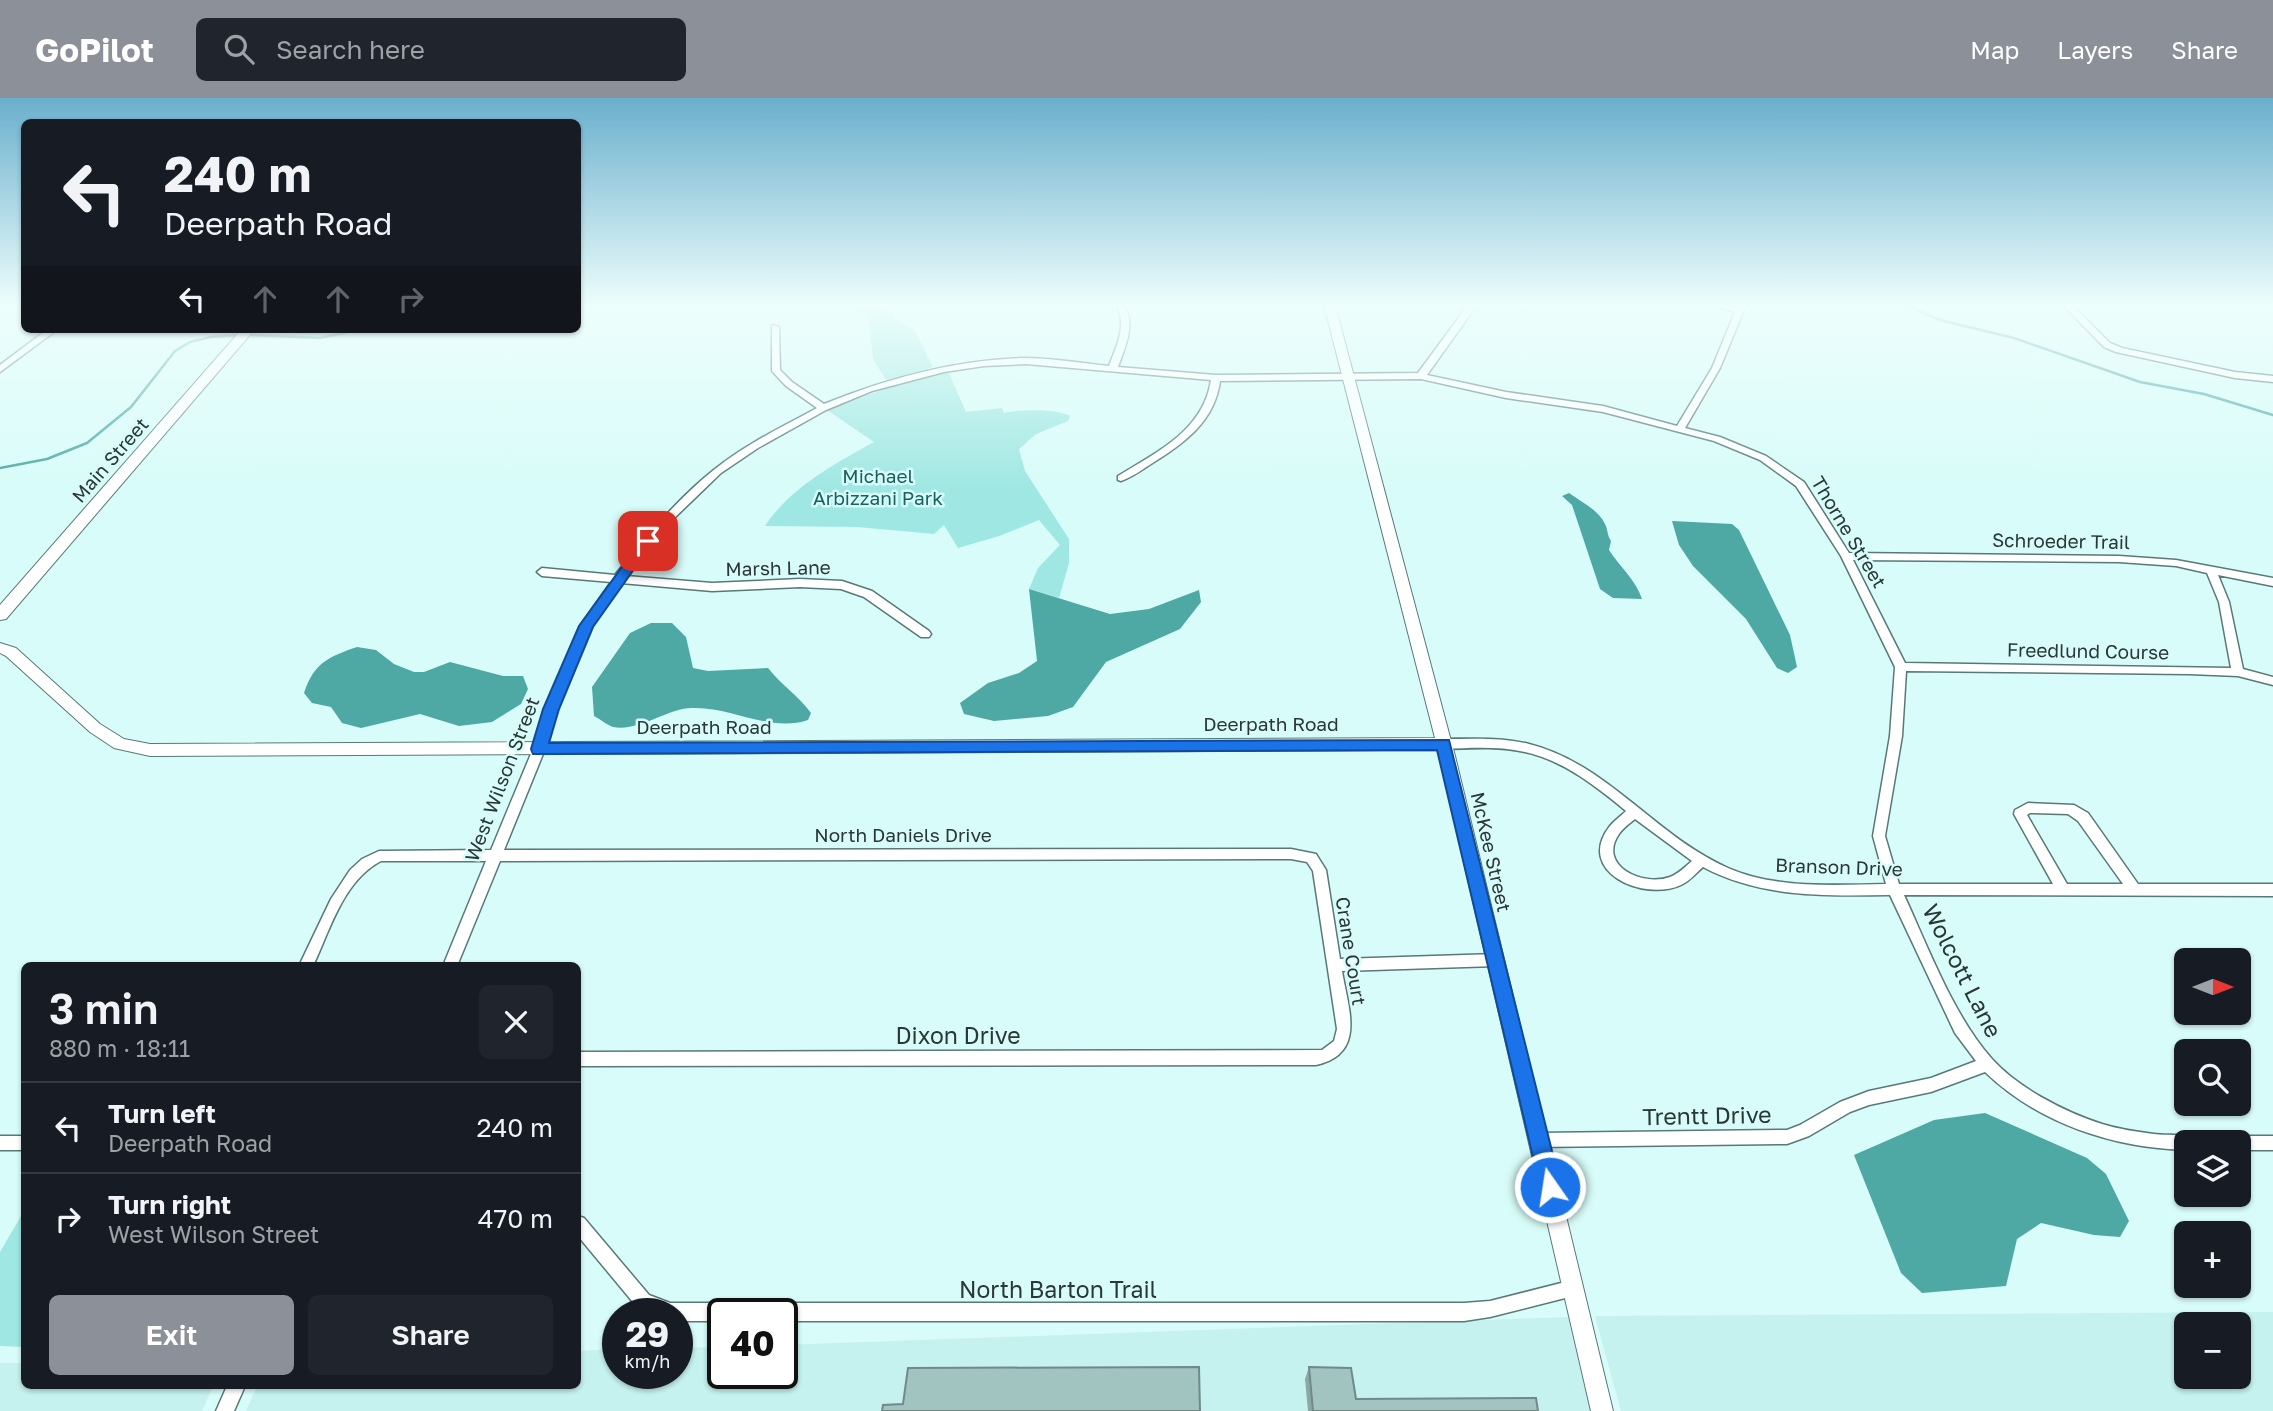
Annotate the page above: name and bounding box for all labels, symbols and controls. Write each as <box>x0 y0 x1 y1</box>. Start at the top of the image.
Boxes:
search box <box>196 18 686 81</box>
text: GoPilot <box>35 30 154 69</box>
icon: search <box>220 30 258 68</box>
text: Search here <box>276 34 425 65</box>
text: Map <box>1970 35 2019 64</box>
text: Layers <box>2057 35 2133 64</box>
text: Share <box>2171 35 2238 64</box>
text: 240 m <box>164 144 312 203</box>
icon: left <box>49 147 140 238</box>
text: Deerpath Road <box>164 204 392 242</box>
icon: left <box>173 280 211 318</box>
icon: ahead <box>246 280 284 318</box>
icon: ahead <box>319 280 357 318</box>
icon: right <box>392 280 430 318</box>
street label: Main Street <box>67 413 153 507</box>
park label: Michael Arbizzani Park <box>813 464 943 509</box>
street label: Thorne Street <box>1807 472 1892 592</box>
pin <box>618 511 678 571</box>
icon: arrive <box>629 522 667 560</box>
street label: Schroeder Trail <box>1992 528 2130 553</box>
street label: Marsh Lane <box>725 555 831 580</box>
street label: Freedlund Course <box>2007 638 2169 663</box>
street label: West Wilson Street <box>460 693 544 864</box>
street label: Deerpath Road <box>1203 712 1339 735</box>
street label: Deerpath Road <box>636 715 772 738</box>
street label: McKee Street <box>1467 790 1516 914</box>
street label: North Daniels Drive <box>814 823 992 846</box>
street label: Branson Drive <box>1775 853 1903 880</box>
street label: Crane Court <box>1332 895 1371 1007</box>
street label: Wolcott Lane <box>1917 899 2009 1042</box>
north arrow <box>2174 948 2250 1026</box>
map controls <box>2174 948 2251 1389</box>
text: 3 min <box>49 983 158 1033</box>
button: close <box>479 985 553 1059</box>
street label: Dixon Drive <box>895 1021 1021 1049</box>
text: 880 m · 18:11 <box>49 1034 190 1062</box>
button: search <box>2174 1039 2251 1116</box>
text: Turn left <box>108 1098 216 1129</box>
street label: Trentt Drive <box>1642 1100 1772 1130</box>
icon: left <box>49 1109 87 1147</box>
text: 240 m <box>476 1112 553 1143</box>
text: Deerpath Road <box>108 1129 272 1157</box>
button: layers <box>2174 1130 2251 1207</box>
position arrow <box>1513 1150 1587 1224</box>
text: Turn right <box>108 1189 231 1220</box>
icon: right <box>49 1200 87 1238</box>
text: 470 m <box>478 1203 553 1234</box>
text: West Wilson Street <box>108 1220 319 1248</box>
button: + <box>2174 1221 2251 1298</box>
street label: North Barton Trail <box>959 1275 1157 1303</box>
button: Exit <box>49 1295 294 1375</box>
button: Share <box>308 1295 553 1375</box>
speed limit sign: 40 <box>707 1298 798 1389</box>
button: − <box>2174 1312 2251 1389</box>
text: 29 <box>626 1313 669 1355</box>
text: km/h <box>625 1350 670 1372</box>

